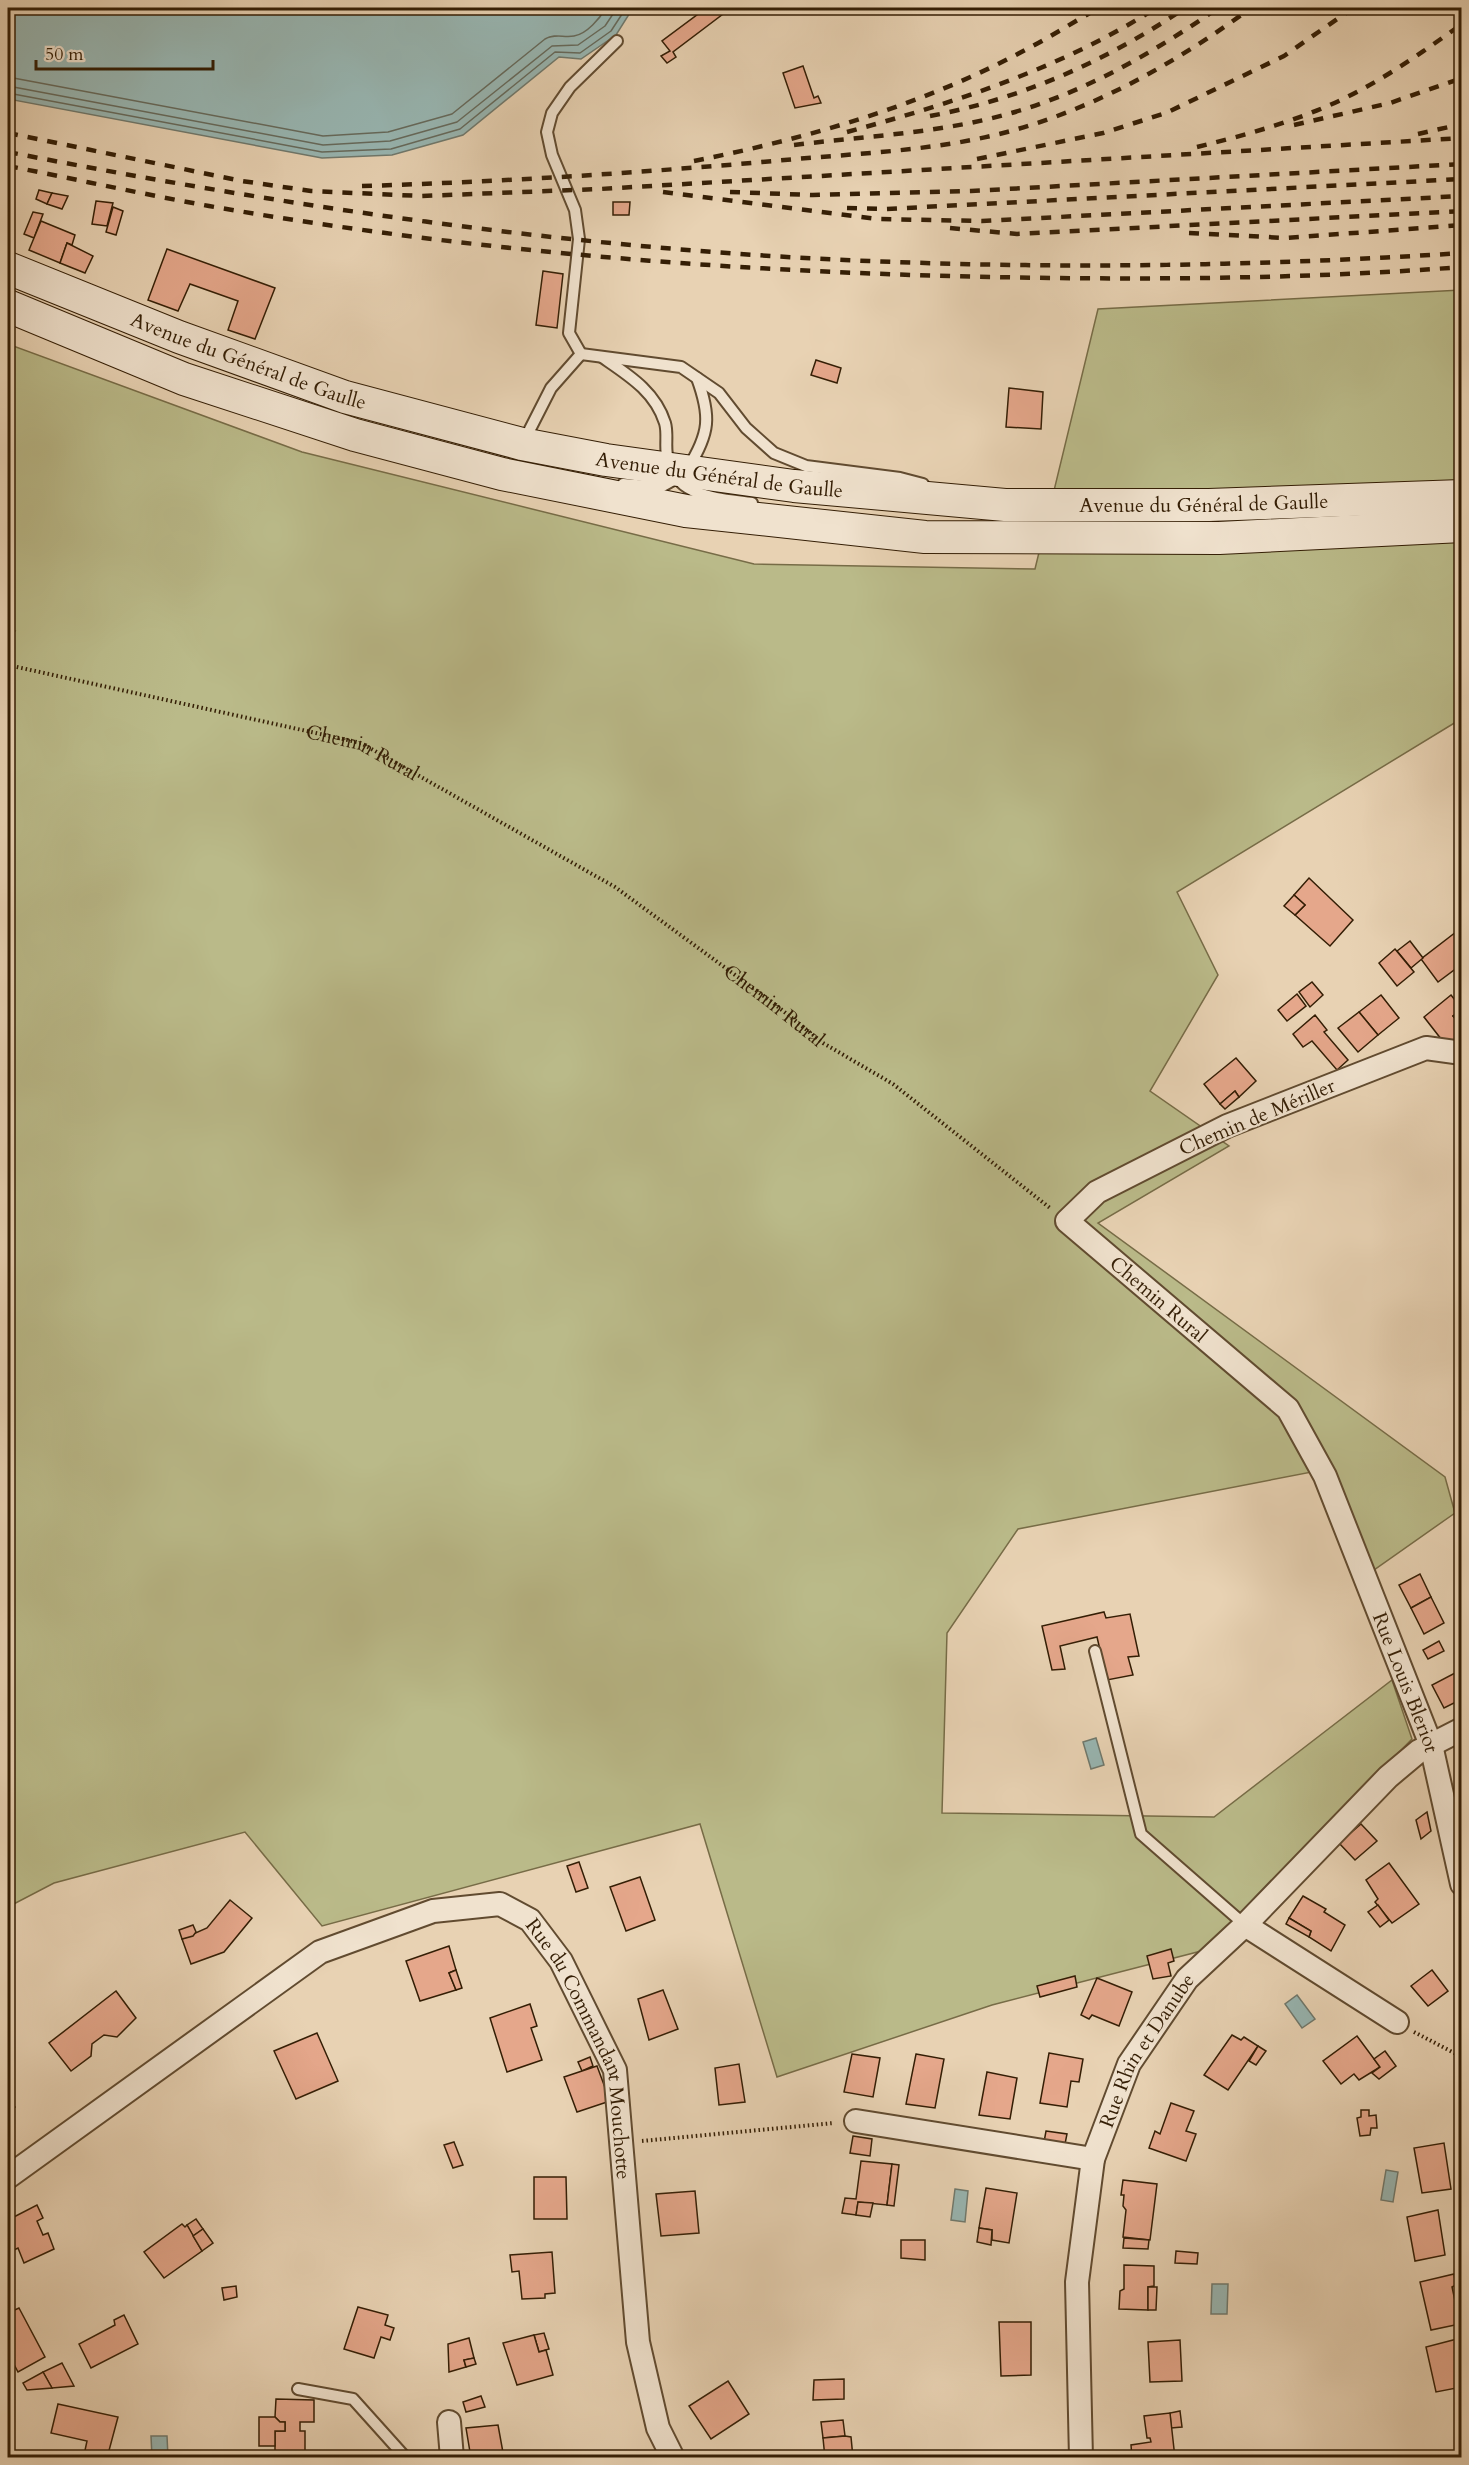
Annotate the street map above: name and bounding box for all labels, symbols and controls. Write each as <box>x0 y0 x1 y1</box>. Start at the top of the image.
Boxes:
scale bar <box>36 33 213 71</box>
text: 50 m <box>45 42 84 67</box>
street label: Avenue du Général de Gaulle <box>127 305 369 416</box>
street label: Avenue du Général de Gaulle <box>594 445 844 504</box>
street label: Avenue du Général de Gaulle <box>1079 487 1329 519</box>
street label: Chemin Rural <box>304 718 424 787</box>
street label: Chemin Rural <box>719 958 830 1053</box>
street label: Chemin de Mériller <box>1175 1072 1340 1162</box>
street label: Chemin Rural <box>1104 1250 1213 1348</box>
street label: Rue Louis Bleriot <box>1366 1608 1446 1755</box>
street label: Rue du Commandant Mouchotte <box>520 1912 638 2180</box>
street label: Rue Rhin et Danube <box>1093 1966 1200 2131</box>

